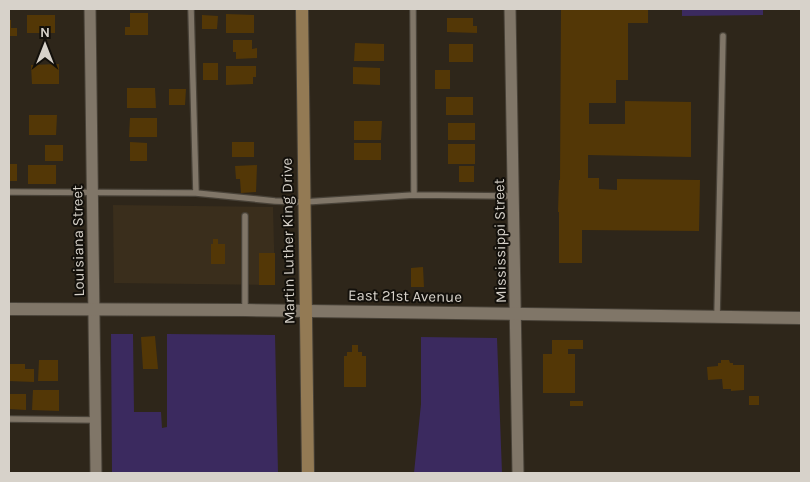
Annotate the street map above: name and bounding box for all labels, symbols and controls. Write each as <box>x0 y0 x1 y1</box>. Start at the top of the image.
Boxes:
north arrow <box>20 20 70 70</box>
text: N <box>40 24 50 41</box>
street label: Martin Luther King Drive <box>278 158 298 324</box>
street label: Mississippi Street <box>490 178 510 303</box>
street label: Louisiana Street <box>68 185 88 297</box>
street label: East 21st Avenue <box>348 286 462 306</box>

